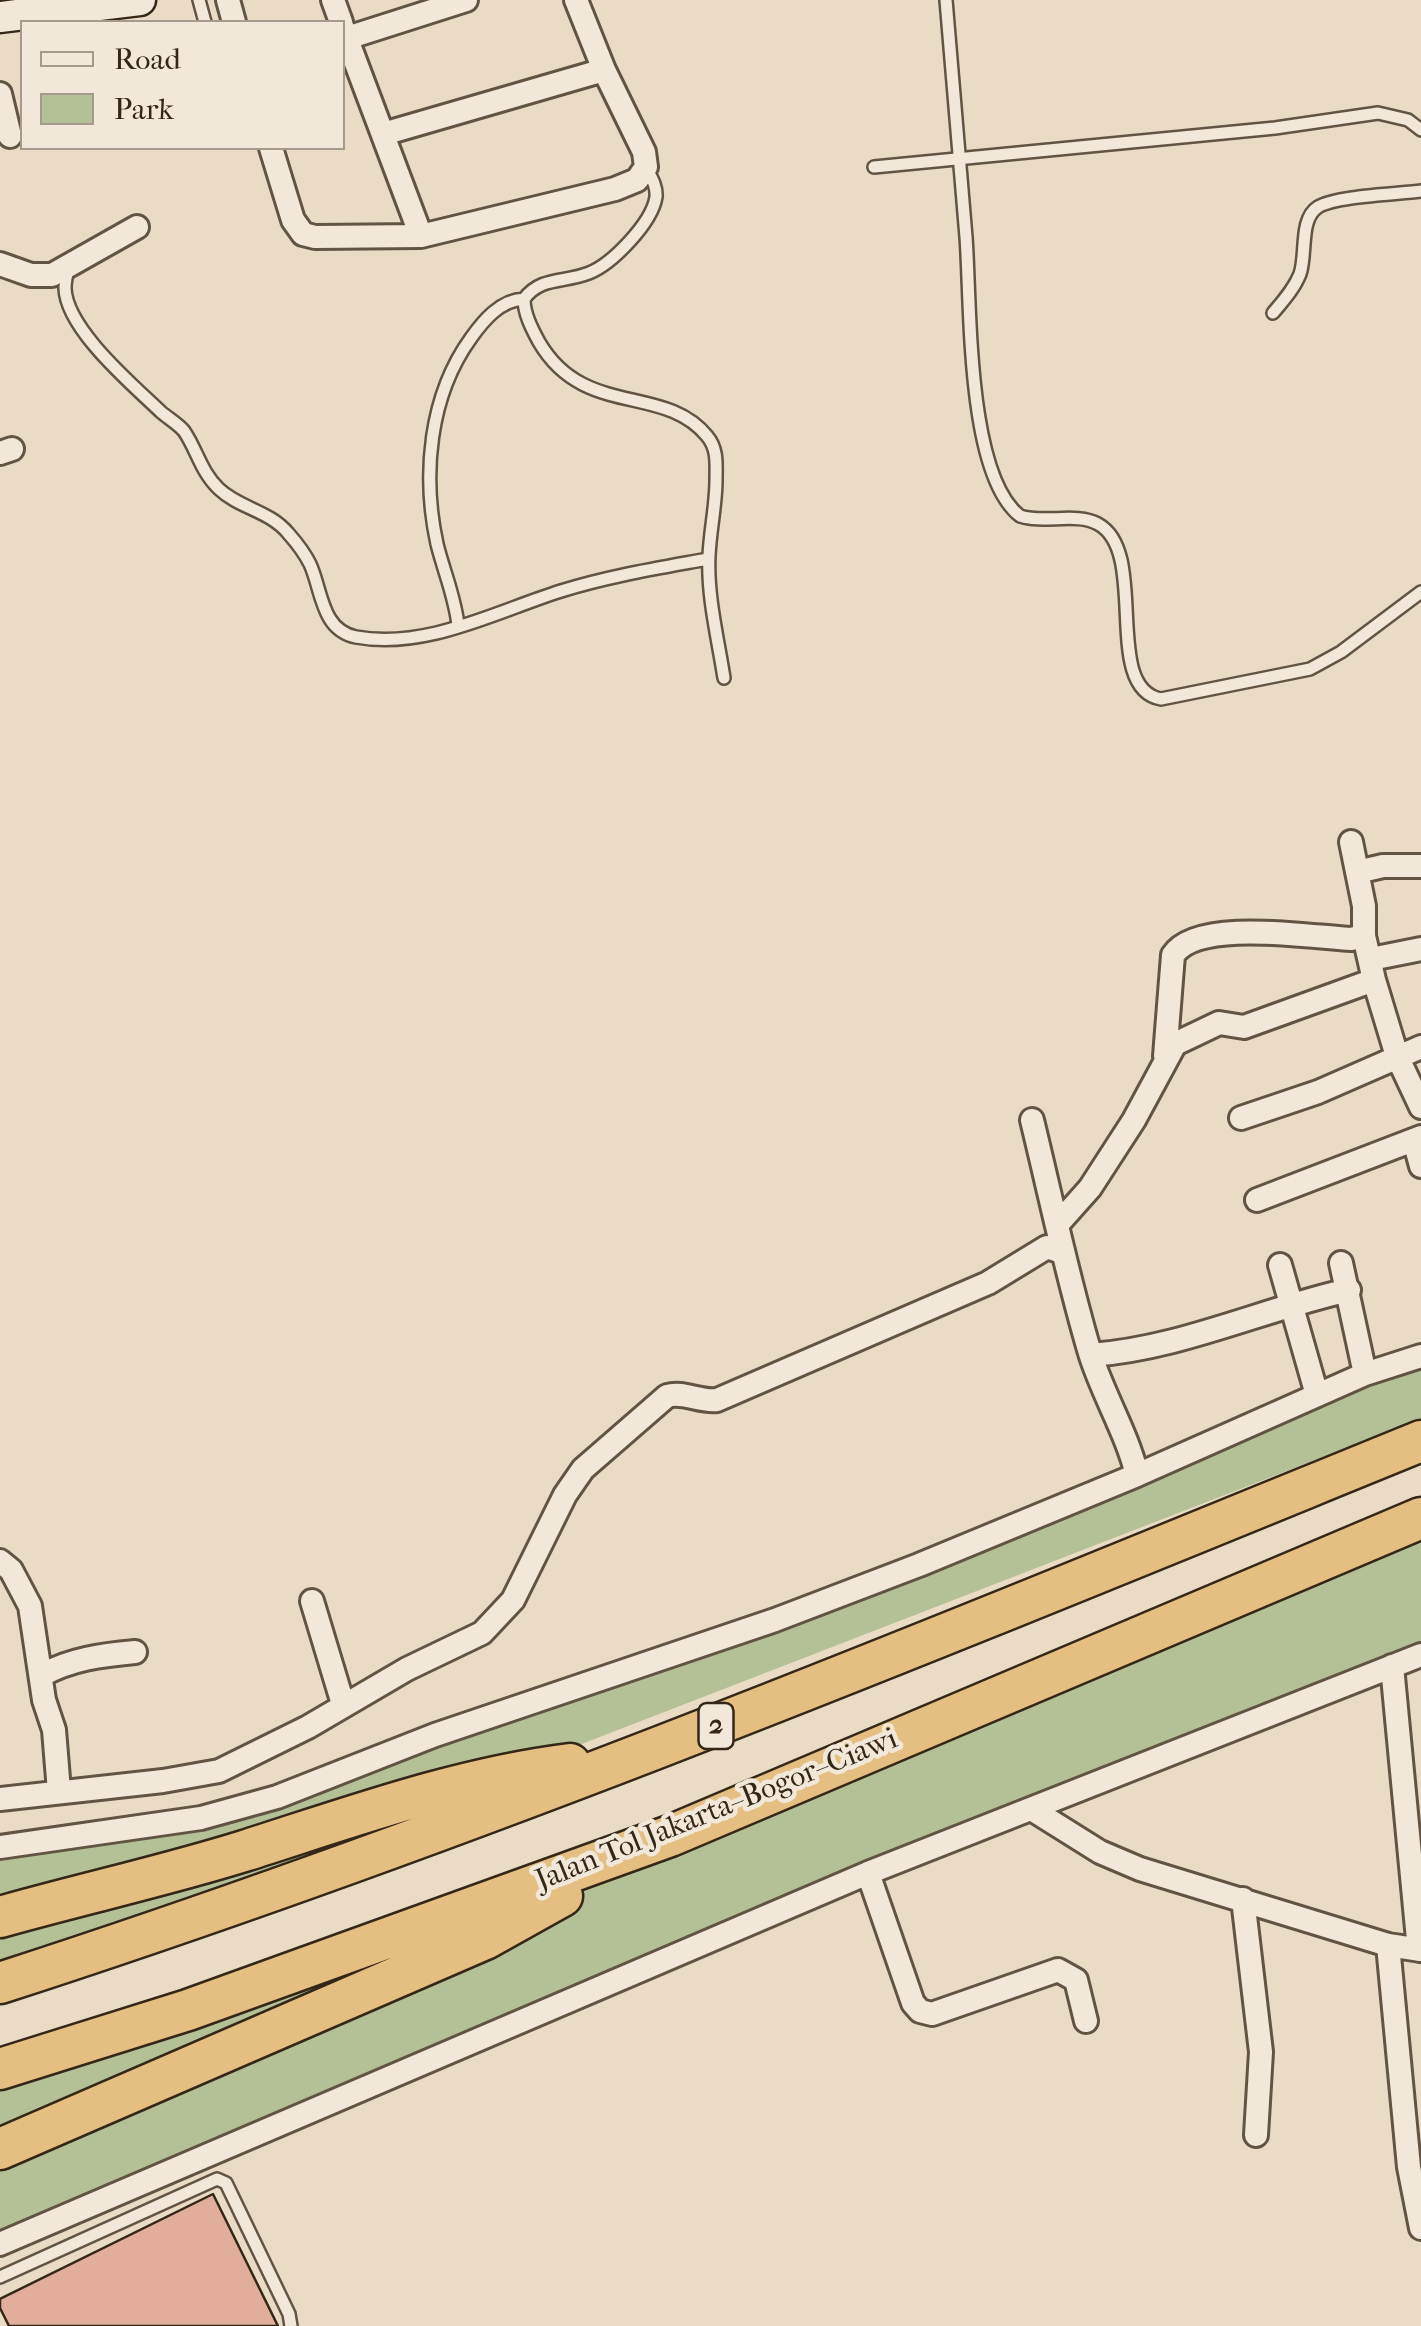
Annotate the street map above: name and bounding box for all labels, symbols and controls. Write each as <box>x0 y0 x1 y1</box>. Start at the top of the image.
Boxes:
legend <box>20 20 345 150</box>
text: Road <box>114 42 181 77</box>
text: Park <box>114 92 174 127</box>
road number: 2 <box>698 1703 734 1749</box>
street label: Jalan Tol Jakarta–Bogor–Ciawi <box>531 1722 903 1900</box>

